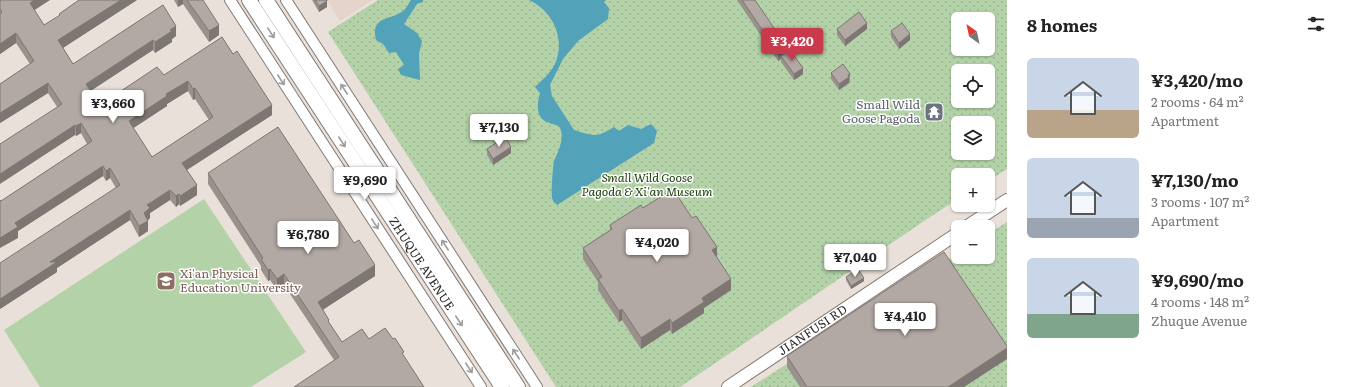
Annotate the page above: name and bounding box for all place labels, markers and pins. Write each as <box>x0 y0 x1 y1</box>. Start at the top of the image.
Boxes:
pin: ¥3,420 <box>759 28 825 62</box>
pin: ¥3,660 <box>80 90 146 124</box>
place label: Small Wild Goose Pagoda <box>842 95 921 127</box>
temple icon: Small Wild Goose Pagoda <box>923 101 945 123</box>
pin: ¥7,130 <box>466 114 532 148</box>
pin: ¥9,690 <box>332 167 398 201</box>
pin: ¥6,780 <box>275 221 341 255</box>
pin: ¥4,020 <box>624 229 690 263</box>
pin: ¥7,040 <box>822 244 888 278</box>
place label: Xi'an Physical Education University <box>180 264 301 296</box>
school or university icon: Xi'an Physical Education University <box>155 270 177 292</box>
pin: ¥4,410 <box>872 303 938 337</box>

